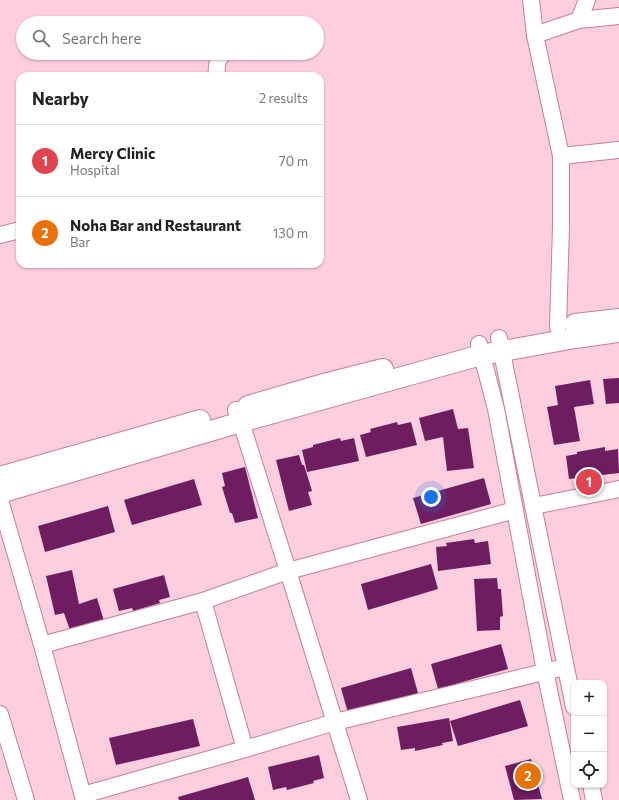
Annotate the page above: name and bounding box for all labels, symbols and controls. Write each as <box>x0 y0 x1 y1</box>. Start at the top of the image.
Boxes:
search box <box>16 16 324 60</box>
icon: search <box>30 27 52 49</box>
text: Search here <box>62 29 141 47</box>
text: Nearby <box>32 88 89 109</box>
text: 2 results <box>259 90 308 106</box>
text: Mercy Clinic <box>70 144 155 162</box>
text: 1 <box>42 153 48 169</box>
text: 70 m <box>279 153 308 169</box>
text: Hospital <box>70 162 120 178</box>
text: Noha Bar and Restaurant <box>70 216 241 234</box>
text: 2 <box>41 225 49 241</box>
text: 130 m <box>273 225 308 241</box>
text: Bar <box>70 234 90 250</box>
pin: 1 <box>576 467 602 497</box>
your location <box>421 487 441 507</box>
map controls <box>571 680 607 788</box>
button: + <box>571 680 607 716</box>
button: − <box>571 716 607 752</box>
button: locate <box>571 752 607 788</box>
pin: 2 <box>515 761 541 791</box>

